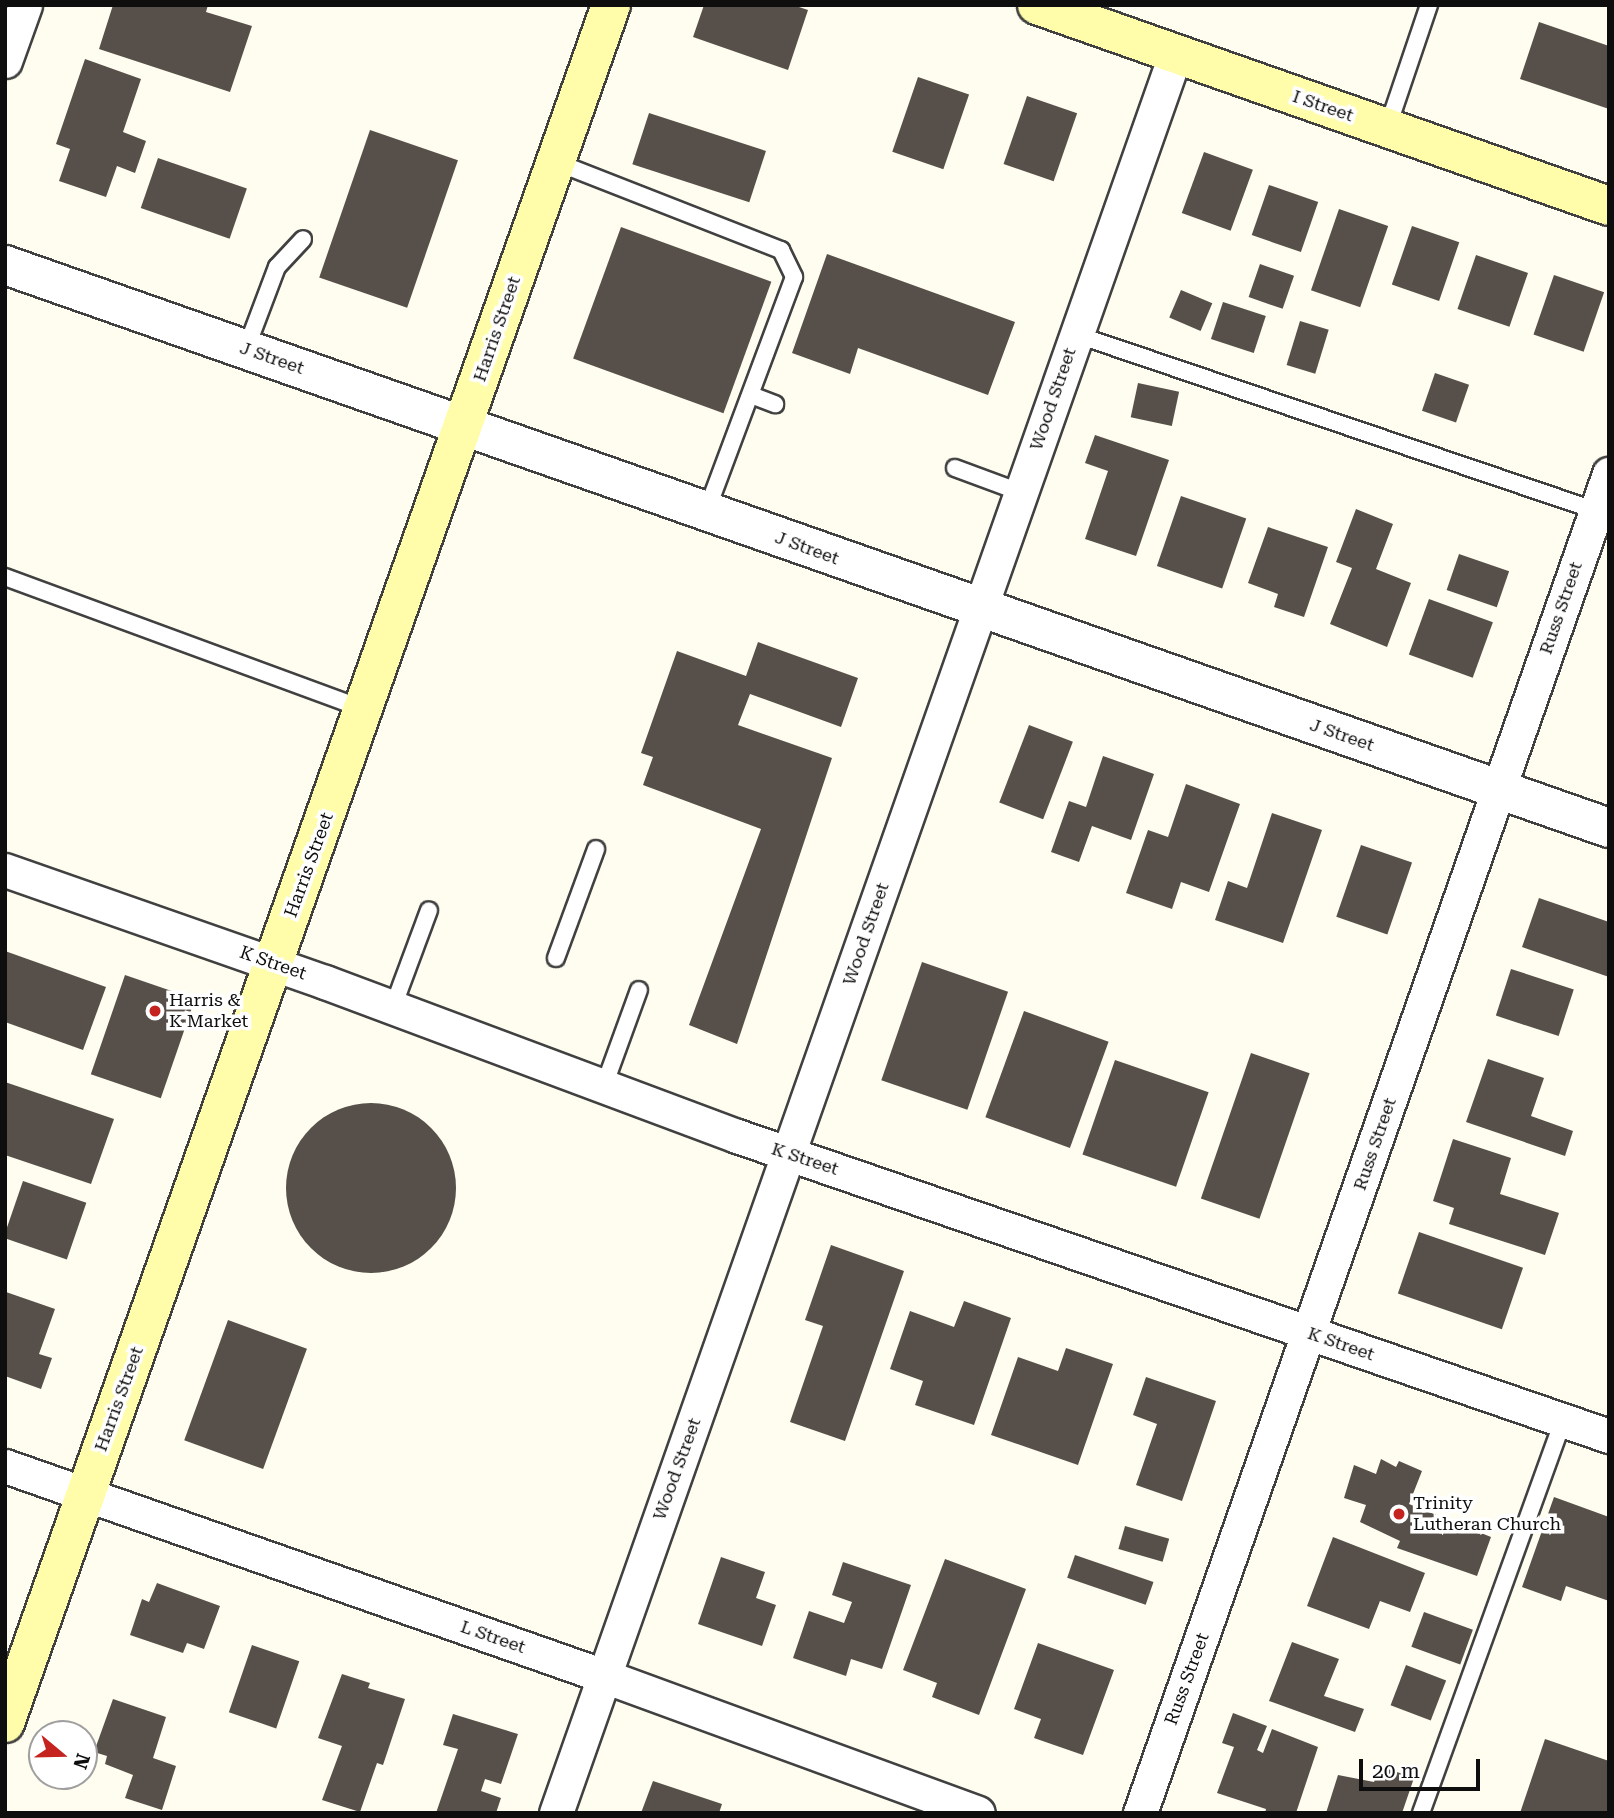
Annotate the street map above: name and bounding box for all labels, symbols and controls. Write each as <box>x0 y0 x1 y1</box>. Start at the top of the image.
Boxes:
street label: I Street <box>1290 86 1356 126</box>
street label: Harris Street <box>469 274 525 384</box>
street label: J Street <box>237 337 307 379</box>
street label: Wood Street <box>1025 345 1081 453</box>
street label: J Street <box>772 527 842 569</box>
street label: Russ Street <box>1535 559 1587 657</box>
street label: J Street <box>1307 714 1377 756</box>
street label: Harris Street <box>280 810 338 920</box>
street label: Wood Street <box>838 880 894 988</box>
street label: K Street <box>237 942 309 984</box>
place label: Harris & K Market <box>169 990 248 1032</box>
marker: Harris & K Market <box>147 1003 163 1019</box>
street label: Russ Street <box>1349 1095 1401 1193</box>
street label: K Street <box>769 1138 841 1180</box>
street label: K Street <box>1305 1323 1377 1365</box>
street label: Harris Street <box>90 1344 148 1454</box>
street label: Wood Street <box>648 1415 706 1523</box>
place label: Trinity Lutheran Church <box>1413 1493 1561 1536</box>
marker: Trinity Lutheran Church <box>1391 1506 1407 1522</box>
street label: L Street <box>458 1616 528 1658</box>
street label: Russ Street <box>1160 1630 1214 1728</box>
north arrow <box>28 1720 98 1790</box>
scale bar <box>1362 1744 1483 1788</box>
text: N <box>68 1751 95 1772</box>
text: 20 m <box>1372 1759 1420 1783</box>

